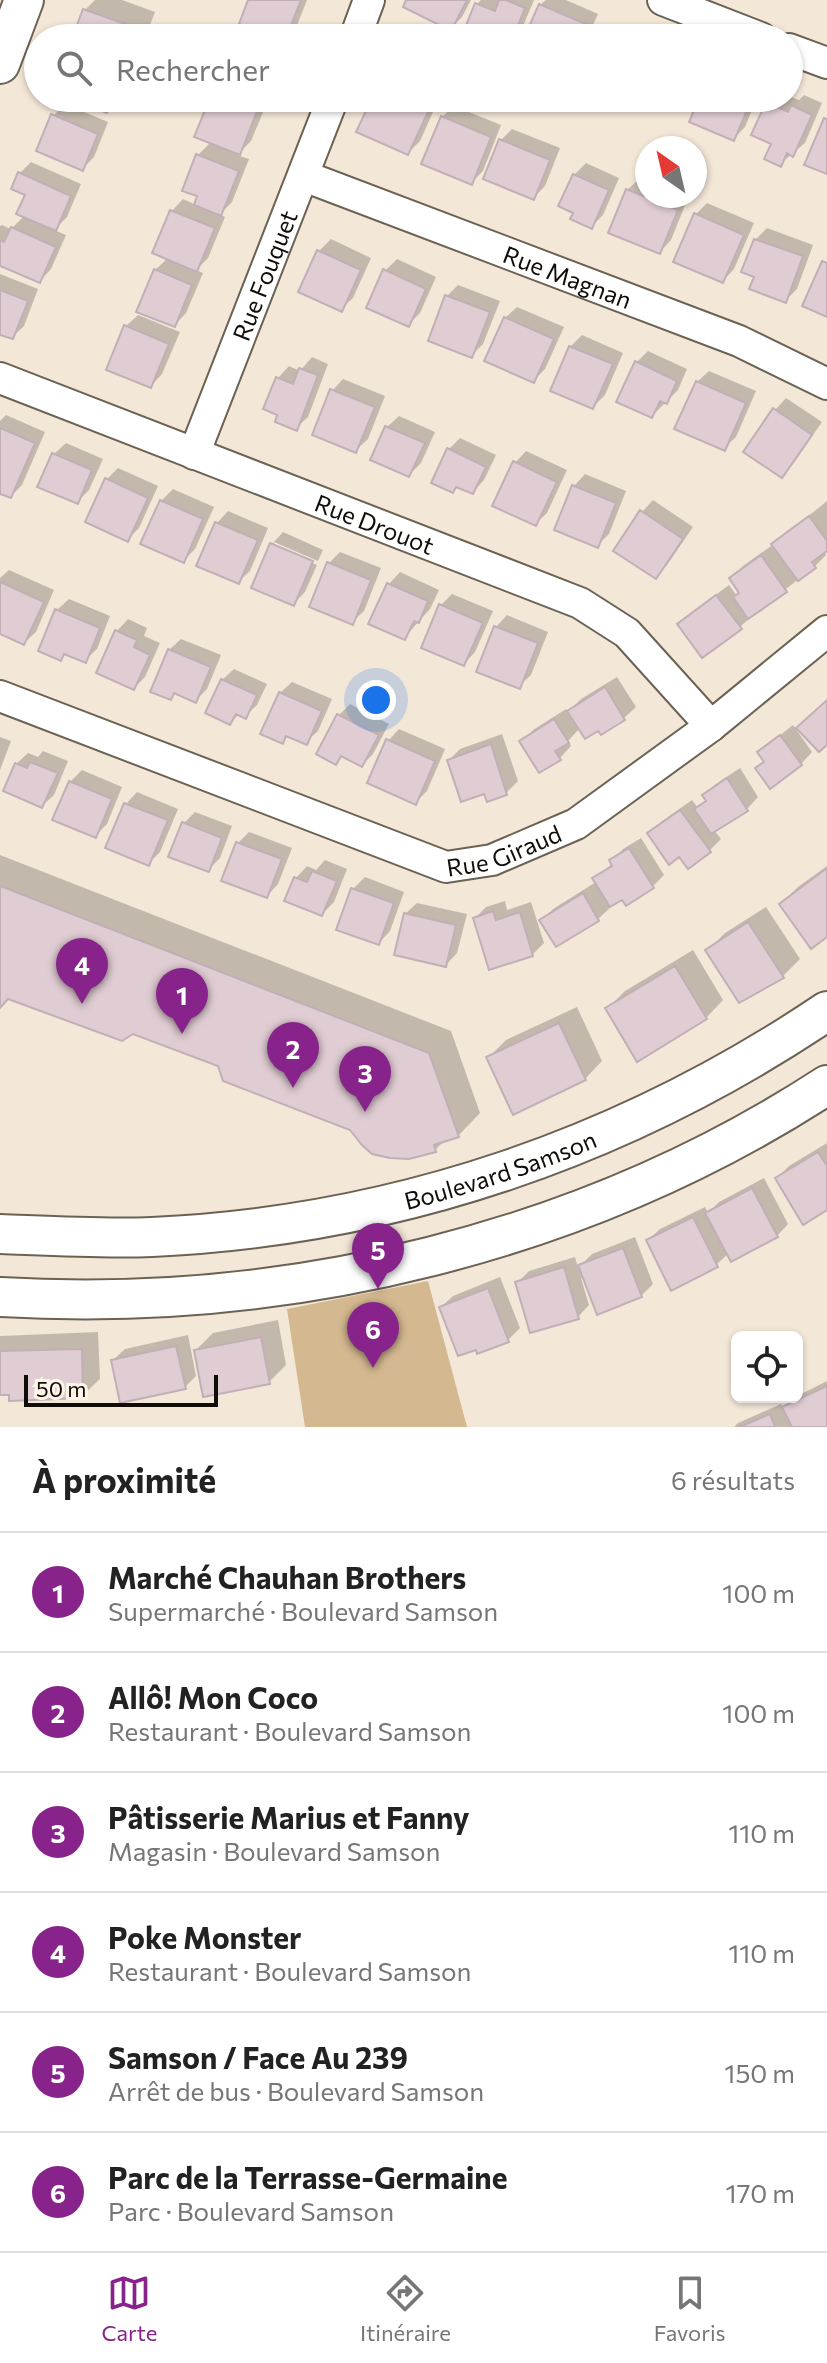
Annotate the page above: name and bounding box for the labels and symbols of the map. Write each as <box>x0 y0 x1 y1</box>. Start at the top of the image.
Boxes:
north arrow <box>635 136 707 208</box>
street label: Rue Fouquet <box>225 206 302 344</box>
street label: Rue Magnan <box>499 239 636 314</box>
street label: Rue Drouot <box>311 487 439 560</box>
your location <box>356 680 396 720</box>
street label: Rue Giraud <box>444 818 565 881</box>
pin: 4 <box>56 938 108 1004</box>
pin: 1 <box>156 968 208 1034</box>
pin: 2 <box>267 1022 319 1088</box>
pin: 3 <box>339 1046 391 1112</box>
street label: Boulevard Samson <box>401 1124 600 1214</box>
pin: 5 <box>352 1223 404 1289</box>
pin: 6 <box>347 1302 399 1368</box>
scale bar <box>24 1371 218 1407</box>

